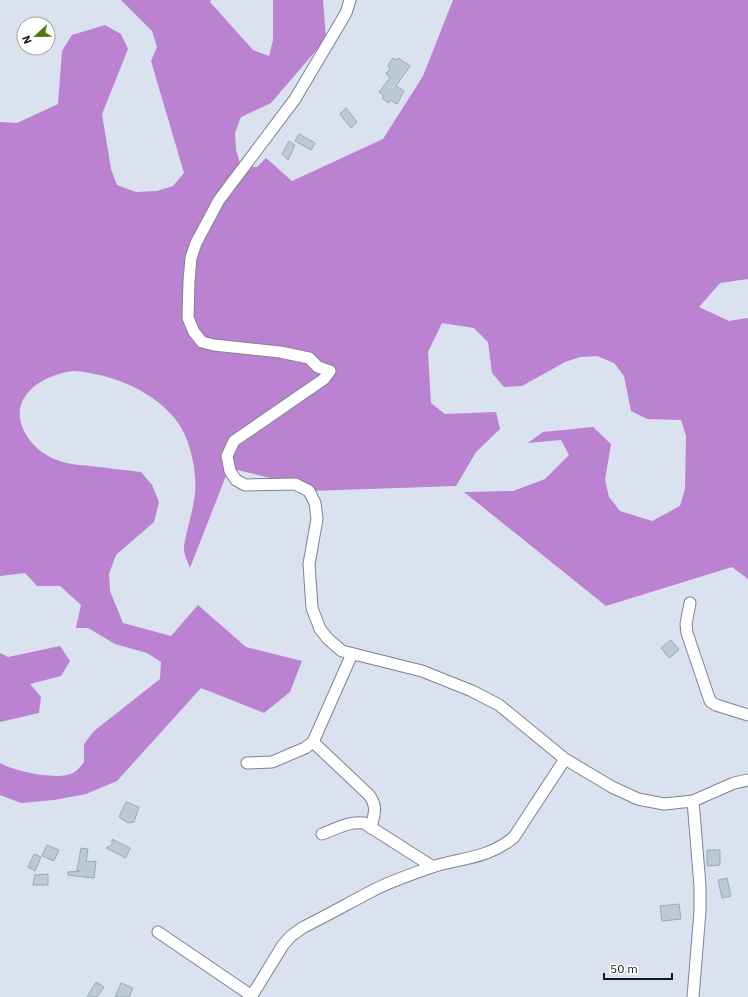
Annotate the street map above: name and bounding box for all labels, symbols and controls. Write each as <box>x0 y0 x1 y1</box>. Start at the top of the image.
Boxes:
north arrow <box>16 16 56 56</box>
text: N <box>19 33 35 46</box>
scale bar <box>604 955 672 981</box>
text: 50 m <box>610 961 638 976</box>

